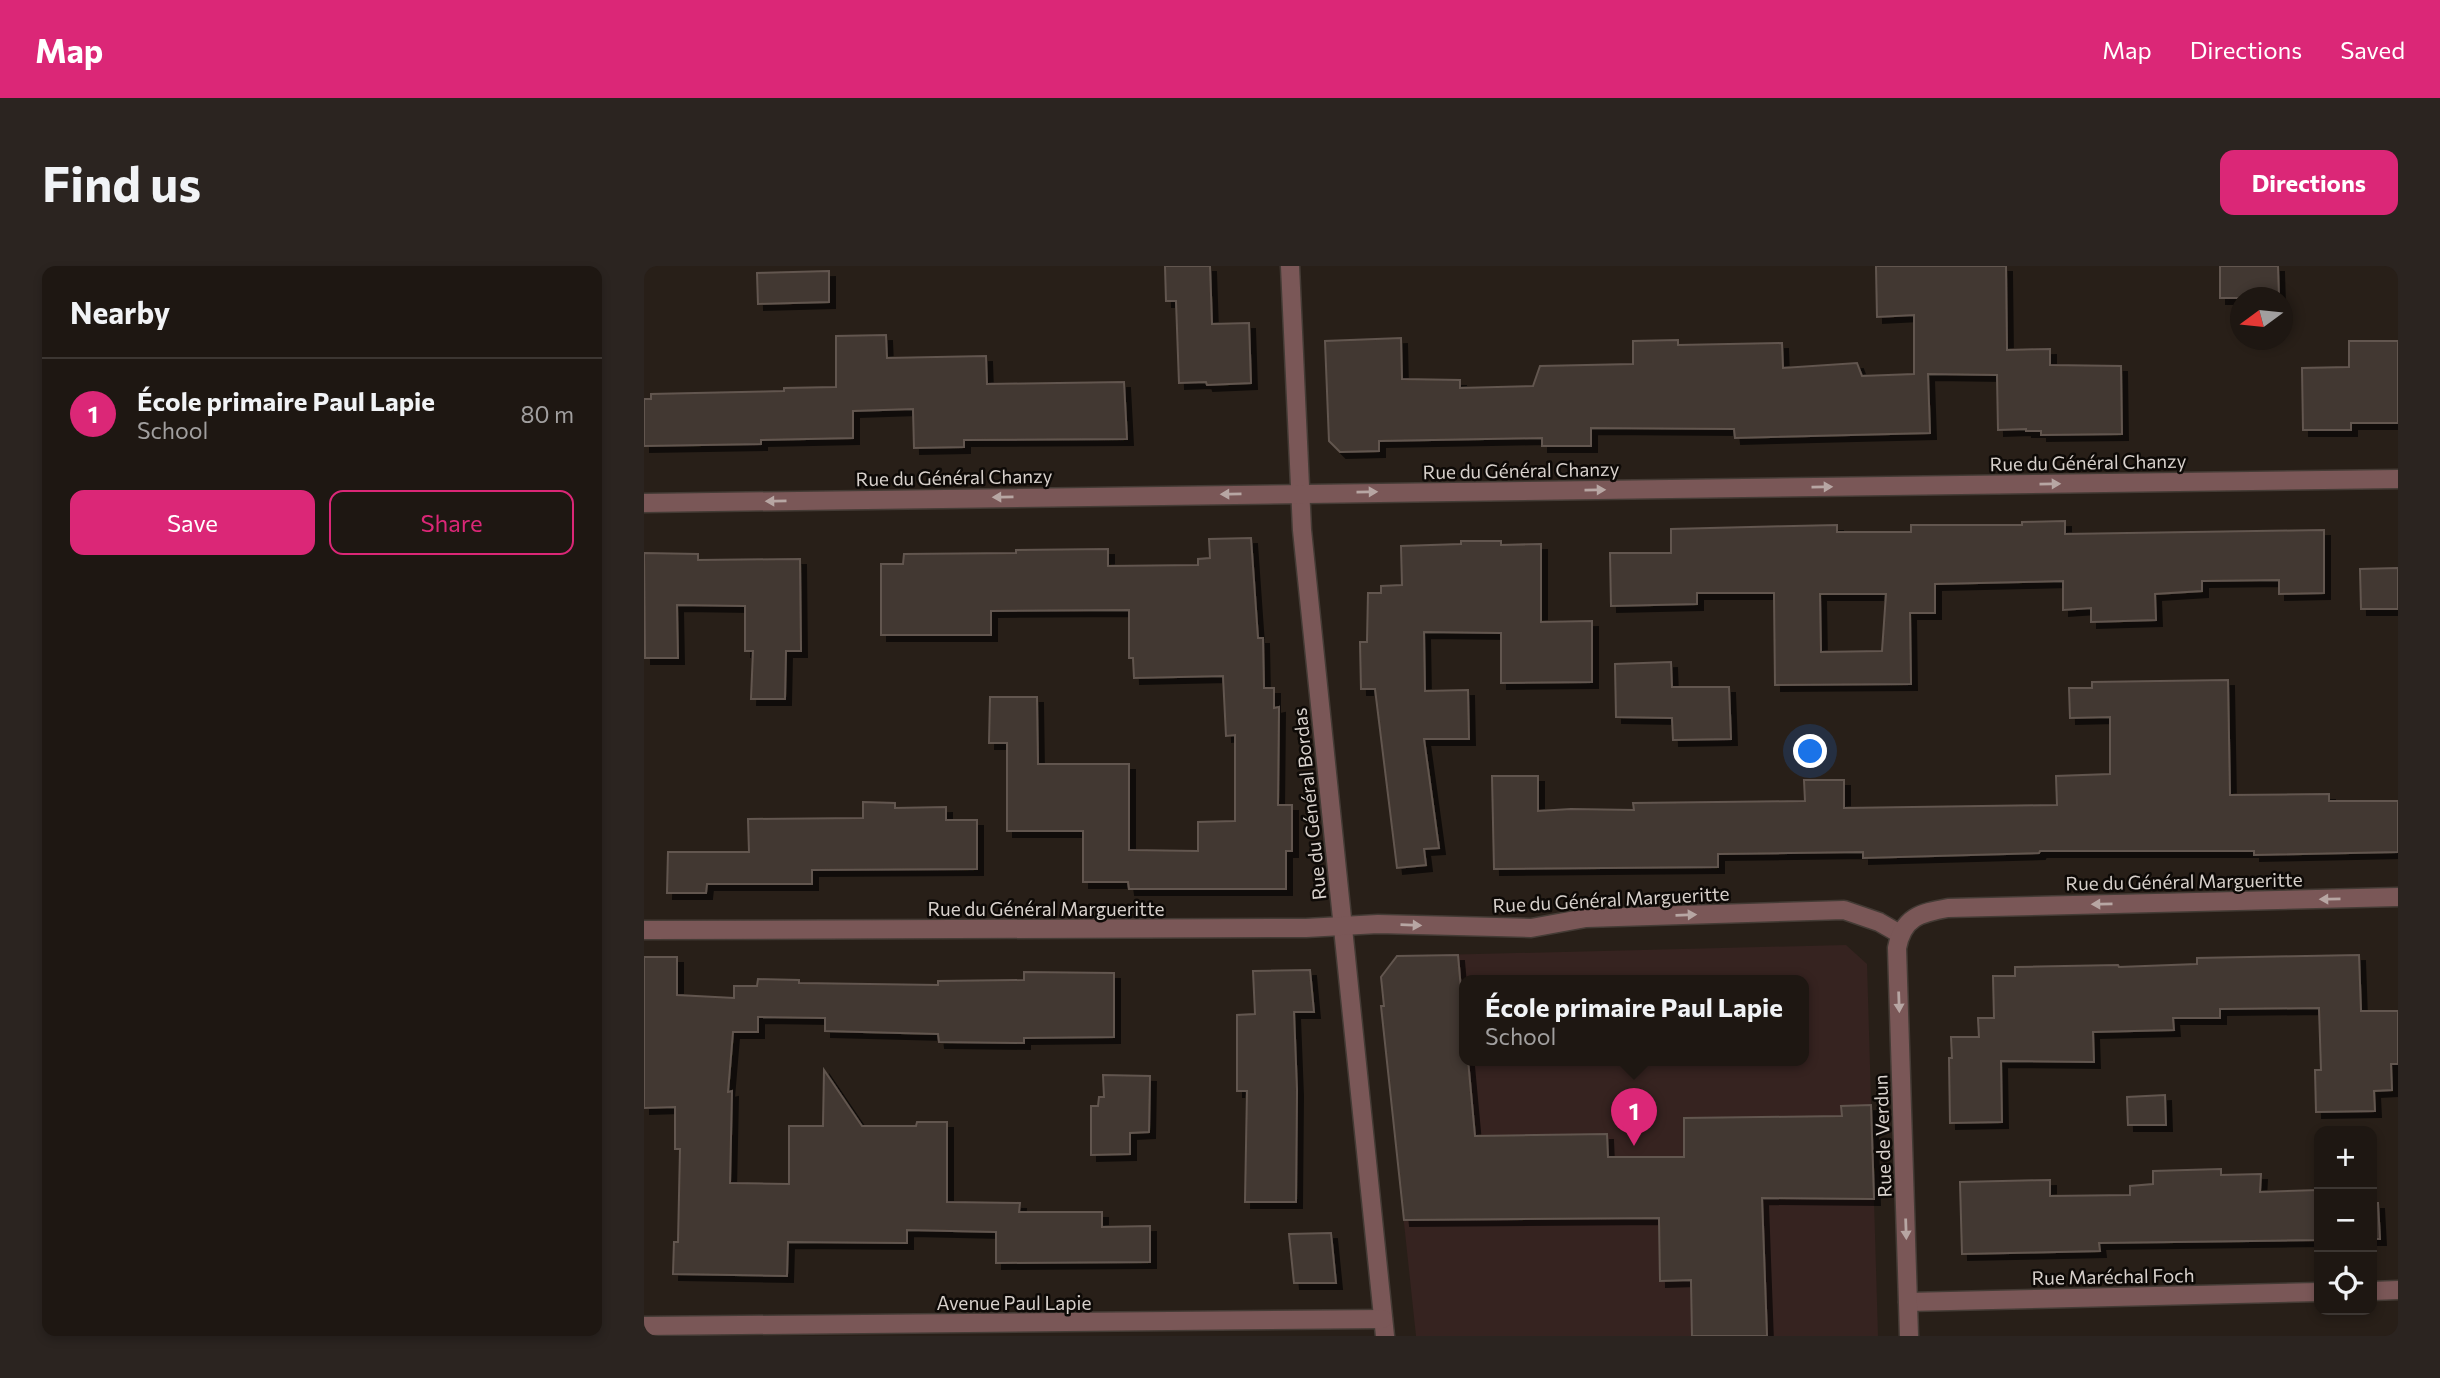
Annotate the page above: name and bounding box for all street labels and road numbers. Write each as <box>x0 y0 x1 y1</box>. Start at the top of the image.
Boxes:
street label: Rue du Général Chanzy <box>1989 449 2187 475</box>
street label: Rue du Général Chanzy <box>1422 457 1620 483</box>
street label: Rue du Général Chanzy <box>855 464 1053 490</box>
street label: Rue du Général Bordas <box>1287 707 1331 901</box>
street label: Rue du Général Margueritte <box>2065 867 2303 895</box>
street label: Rue du Général Margueritte <box>1492 881 1730 917</box>
street label: Rue du Général Margueritte <box>927 897 1165 920</box>
street label: Rue de Verdun <box>1868 1074 1896 1198</box>
street label: Rue Maréchal Foch <box>2031 1263 2195 1289</box>
street label: Avenue Paul Lapie <box>937 1291 1091 1314</box>

